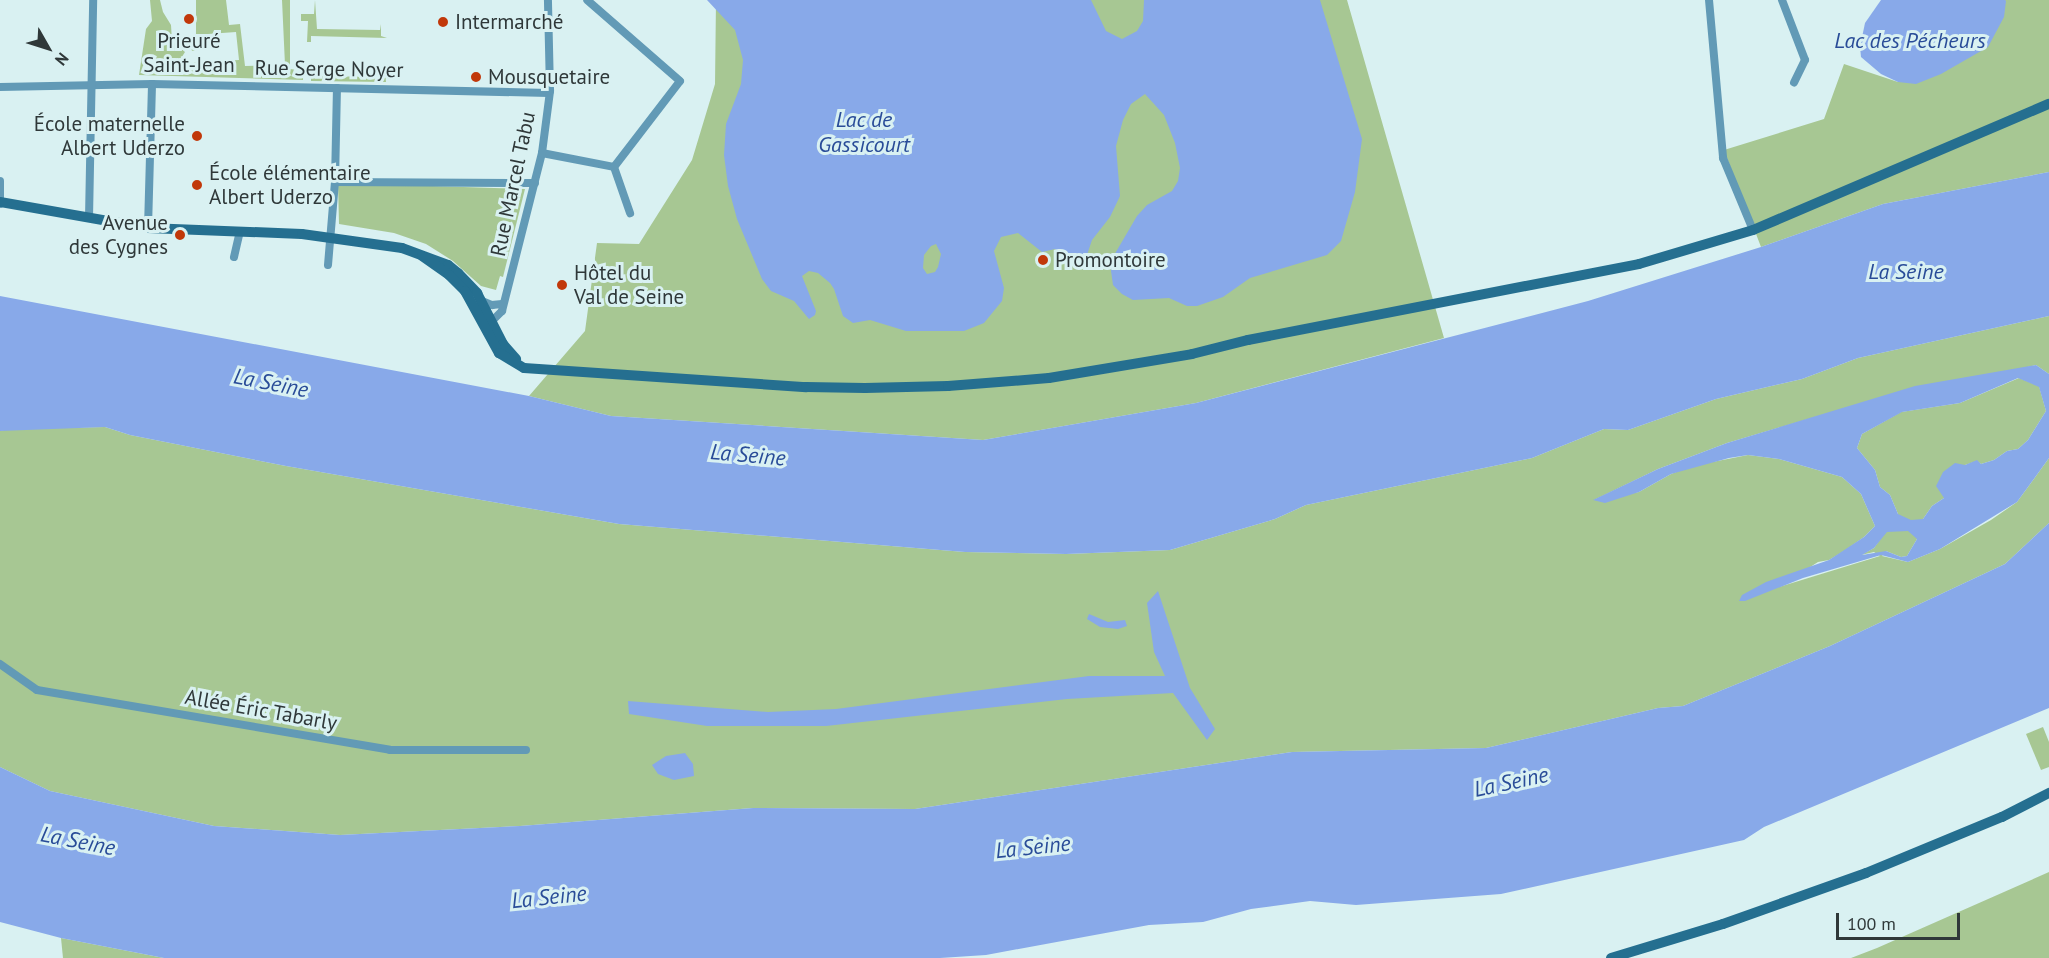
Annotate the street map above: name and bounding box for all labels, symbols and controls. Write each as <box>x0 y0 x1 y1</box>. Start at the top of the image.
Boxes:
place label: Intermarché <box>455 9 564 35</box>
marker: Prieuré Saint-Jean <box>182 12 196 26</box>
marker: Intermarché <box>436 15 450 29</box>
north arrow <box>18 18 78 78</box>
place label: Prieuré Saint-Jean <box>143 28 235 78</box>
water label: Lac des Pécheurs <box>1834 28 1986 54</box>
text: N <box>51 49 73 70</box>
street label: Rue Serge Noyer <box>254 55 404 83</box>
place label: Mousquetaire <box>488 64 610 90</box>
marker: Mousquetaire <box>469 70 483 84</box>
water label: Lac de Gassicourt <box>818 106 910 158</box>
street label: Rue Marcel Tabu <box>485 109 541 259</box>
place label: École maternelle Albert Uderzo <box>34 111 185 161</box>
marker: École maternelle Albert Uderzo <box>190 129 204 143</box>
place label: École élémentaire Albert Uderzo <box>209 160 371 210</box>
marker: École élémentaire Albert Uderzo <box>190 178 204 192</box>
place label: Avenue des Cygnes <box>69 210 168 260</box>
marker: Avenue des Cygnes <box>173 228 187 242</box>
place label: Promontoire <box>1055 247 1166 273</box>
marker: Promontoire <box>1036 253 1050 267</box>
water label: La Seine <box>1868 259 1944 285</box>
place label: Hôtel du Val de Seine <box>574 260 684 310</box>
marker: Hôtel du Val de Seine <box>555 278 569 292</box>
water label: La Seine <box>232 363 310 403</box>
water label: La Seine <box>709 439 787 471</box>
street label: Allée Éric Tabarly <box>182 684 340 736</box>
water label: La Seine <box>1471 761 1551 803</box>
water label: La Seine <box>39 821 117 861</box>
water label: La Seine <box>994 830 1072 864</box>
water label: La Seine <box>510 880 588 914</box>
scale bar <box>1839 901 1964 939</box>
text: 100 m <box>1847 912 1896 935</box>

